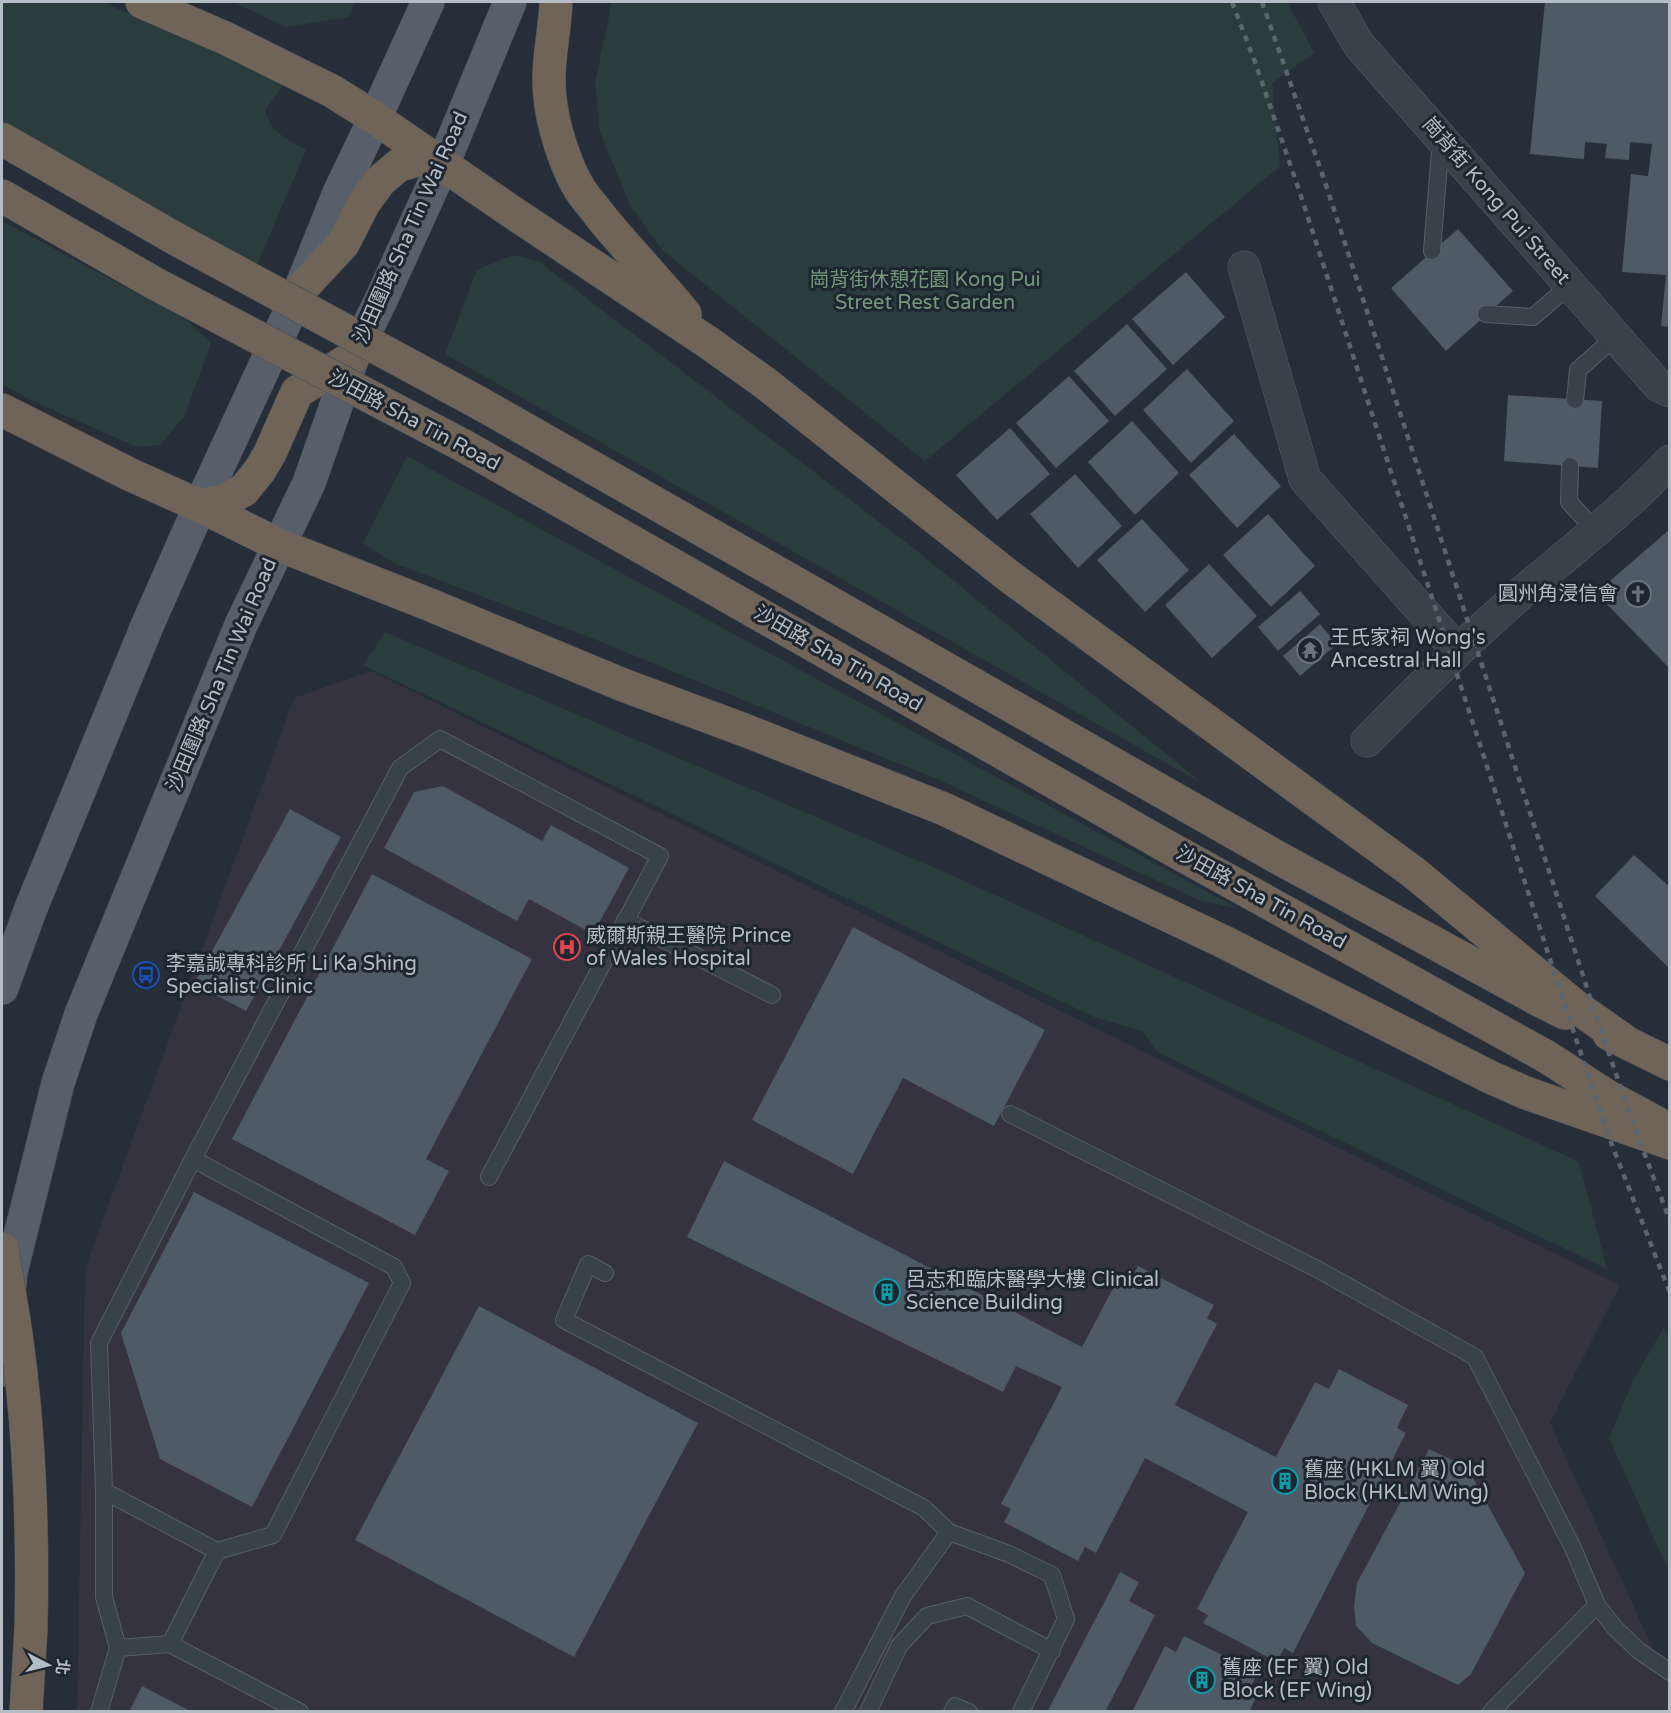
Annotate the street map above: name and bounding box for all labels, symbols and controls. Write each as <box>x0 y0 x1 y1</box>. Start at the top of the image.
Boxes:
street label: 沙田圍路 Sha Tin Wai Road <box>349 108 473 348</box>
street label: 崗背街 Kong Pui Street <box>1417 113 1575 290</box>
park label: 崗背街休憩花園 Kong Pui Street Rest Garden <box>809 268 1041 315</box>
street label: 沙田路 Sha Tin Road <box>324 366 504 476</box>
street label: 沙田圍路 Sha Tin Wai Road <box>162 555 282 795</box>
church icon: 圓州角浸信會 <box>1623 579 1653 609</box>
place label: 圓州角浸信會 <box>1498 582 1618 606</box>
street label: 沙田路 Sha Tin Road <box>749 601 927 717</box>
place label: 王氏家祠 Wong's Ancestral Hall <box>1330 626 1486 673</box>
temple icon: 王氏家祠 Wong's Ancestral Hall <box>1295 635 1325 665</box>
street label: 沙田路 Sha Tin Road <box>1172 841 1350 955</box>
place label: 威爾斯親王醫院 Prince of Wales Hospital <box>586 924 791 971</box>
hospital icon: 威爾斯親王醫院 Prince of Wales Hospital <box>552 932 582 962</box>
place label: 李嘉誠專科診所 Li Ka Shing Specialist Clinic <box>166 952 417 999</box>
bus stop icon: 李嘉誠專科診所 Li Ka Shing Specialist Clinic <box>131 960 161 990</box>
place label: 呂志和臨床醫學大樓 Clinical Science Building <box>906 1268 1159 1315</box>
building icon: 呂志和臨床醫學大樓 Clinical Science Building <box>872 1277 902 1307</box>
place label: 舊座 (HKLM 翼) Old Block (HKLM Wing) <box>1304 1458 1488 1505</box>
building icon: 舊座 (HKLM 翼) Old Block (HKLM Wing) <box>1270 1466 1300 1496</box>
north arrow <box>18 1635 78 1695</box>
place label: 舊座 (EF 翼) Old Block (EF Wing) <box>1222 1656 1372 1703</box>
text: 北 <box>51 1658 73 1676</box>
building icon: 舊座 (EF 翼) Old Block (EF Wing) <box>1187 1665 1217 1695</box>

